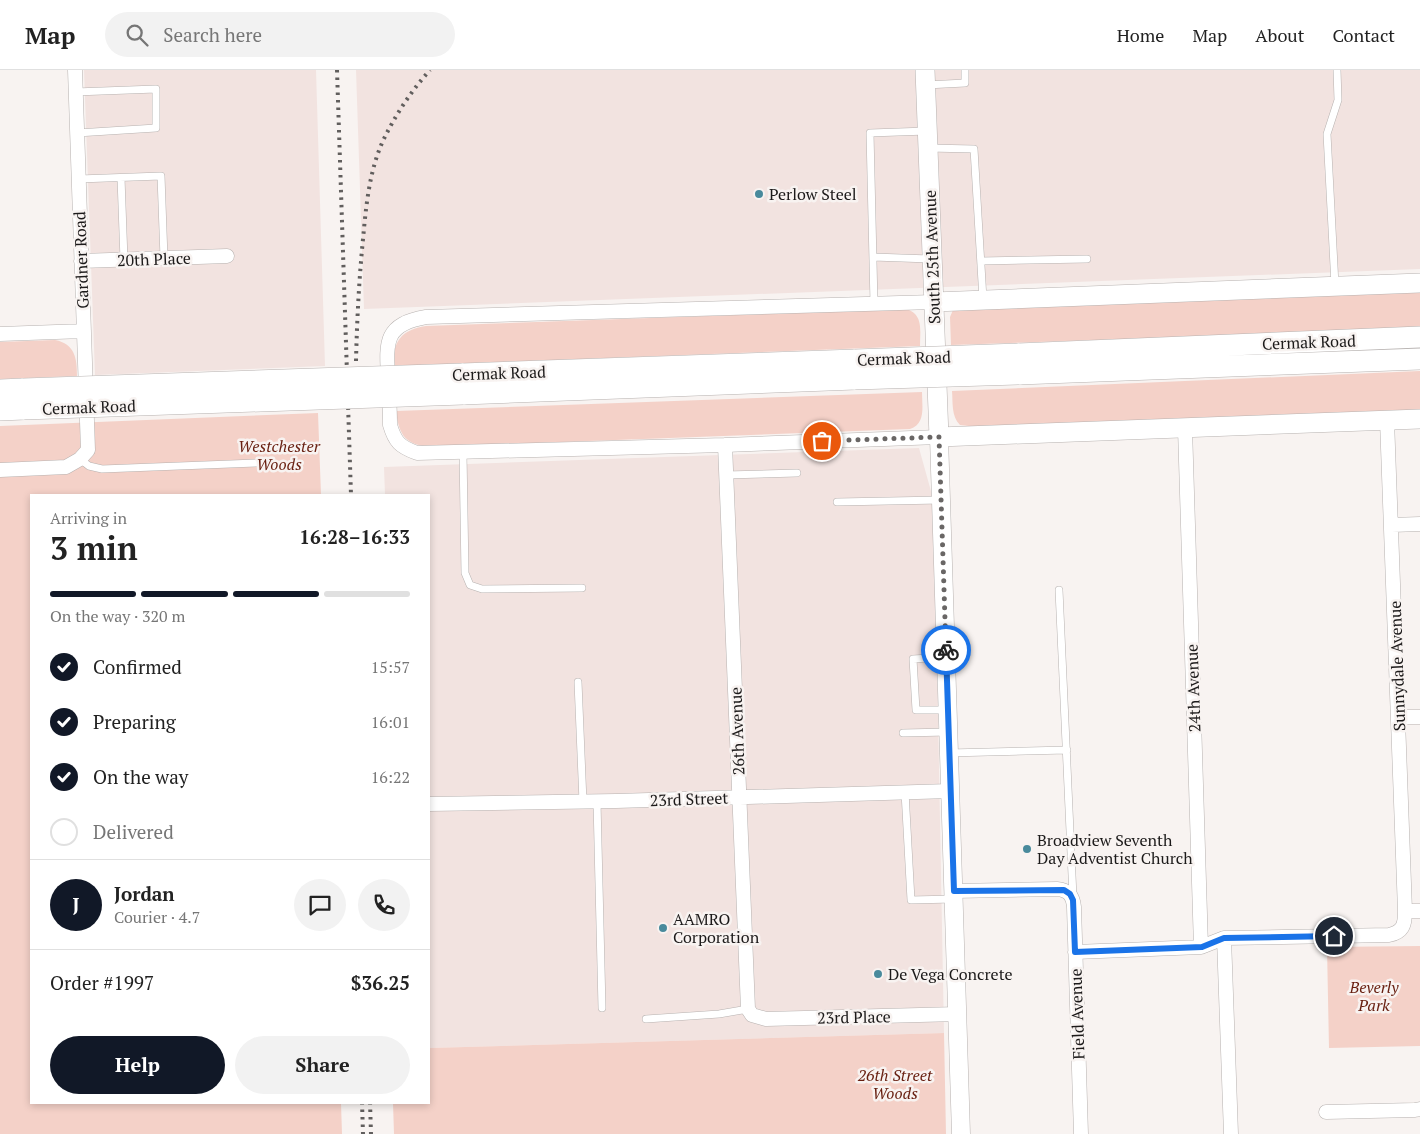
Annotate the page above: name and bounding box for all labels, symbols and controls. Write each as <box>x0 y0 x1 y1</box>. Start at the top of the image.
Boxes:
search box <box>105 12 455 57</box>
text: Map <box>25 19 75 51</box>
icon: search <box>123 21 151 49</box>
text: Search here <box>163 22 262 47</box>
text: Home <box>1117 23 1164 47</box>
text: Map <box>1192 23 1227 47</box>
text: About <box>1255 23 1304 47</box>
text: Contact <box>1332 23 1395 47</box>
place label: Perlow Steel <box>769 183 857 205</box>
marker: Perlow Steel <box>753 188 765 200</box>
street label: South 25th Avenue <box>919 190 945 324</box>
street label: Gardner Road <box>68 211 94 309</box>
street label: 20th Place <box>117 247 191 271</box>
street label: Cermak Road <box>1262 329 1356 355</box>
street label: Cermak Road <box>857 345 951 371</box>
street label: Cermak Road <box>452 360 546 386</box>
street label: Cermak Road <box>42 394 136 420</box>
pin <box>801 420 843 462</box>
icon: bag <box>808 427 836 455</box>
park label: Westchester Woods <box>238 435 321 475</box>
text: Arriving in <box>50 507 127 529</box>
text: 16:28–16:33 <box>299 524 410 549</box>
text: 3 min <box>50 527 138 569</box>
street label: Sunnydale Avenue <box>1384 600 1410 732</box>
text: On the way · 320 m <box>50 605 185 627</box>
courier <box>921 625 971 675</box>
icon: bike <box>932 636 960 664</box>
street label: 24th Avenue <box>1180 643 1206 733</box>
icon: check <box>50 653 78 681</box>
text: Confirmed <box>93 654 182 679</box>
text: 15:57 <box>371 656 410 678</box>
street label: 26th Avenue <box>724 686 750 776</box>
icon: check <box>50 708 78 736</box>
text: Preparing <box>93 709 176 734</box>
text: 16:01 <box>371 711 410 733</box>
icon: check <box>50 763 78 791</box>
text: On the way <box>93 764 188 789</box>
text: 16:22 <box>371 766 410 788</box>
street label: 23rd Street <box>649 787 729 811</box>
text: Delivered <box>93 819 174 844</box>
place label: Broadview Seventh Day Adventist Church <box>1037 829 1193 869</box>
marker: Broadview Seventh Day Adventist Church <box>1021 843 1033 855</box>
button: chat <box>294 879 346 931</box>
button: phone <box>358 879 410 931</box>
text: Jordan <box>114 881 175 906</box>
text: J <box>73 892 79 917</box>
text: Courier · 4.7 <box>114 906 200 928</box>
place label: AAMRO Corporation <box>673 908 760 948</box>
pin <box>1313 915 1355 957</box>
marker: AAMRO Corporation <box>657 922 669 934</box>
icon: home <box>1320 922 1348 950</box>
place label: De Vega Concrete <box>888 963 1013 985</box>
marker: De Vega Concrete <box>872 968 884 980</box>
street label: Field Avenue <box>1064 968 1090 1060</box>
text: Order #1997 <box>50 970 154 995</box>
text: $36.25 <box>351 970 410 995</box>
park label: Beverly Park <box>1348 976 1399 1016</box>
street label: 23rd Place <box>817 1005 891 1029</box>
button: Help <box>50 1036 225 1094</box>
button: Share <box>235 1036 410 1094</box>
park label: 26th Street Woods <box>857 1064 933 1104</box>

